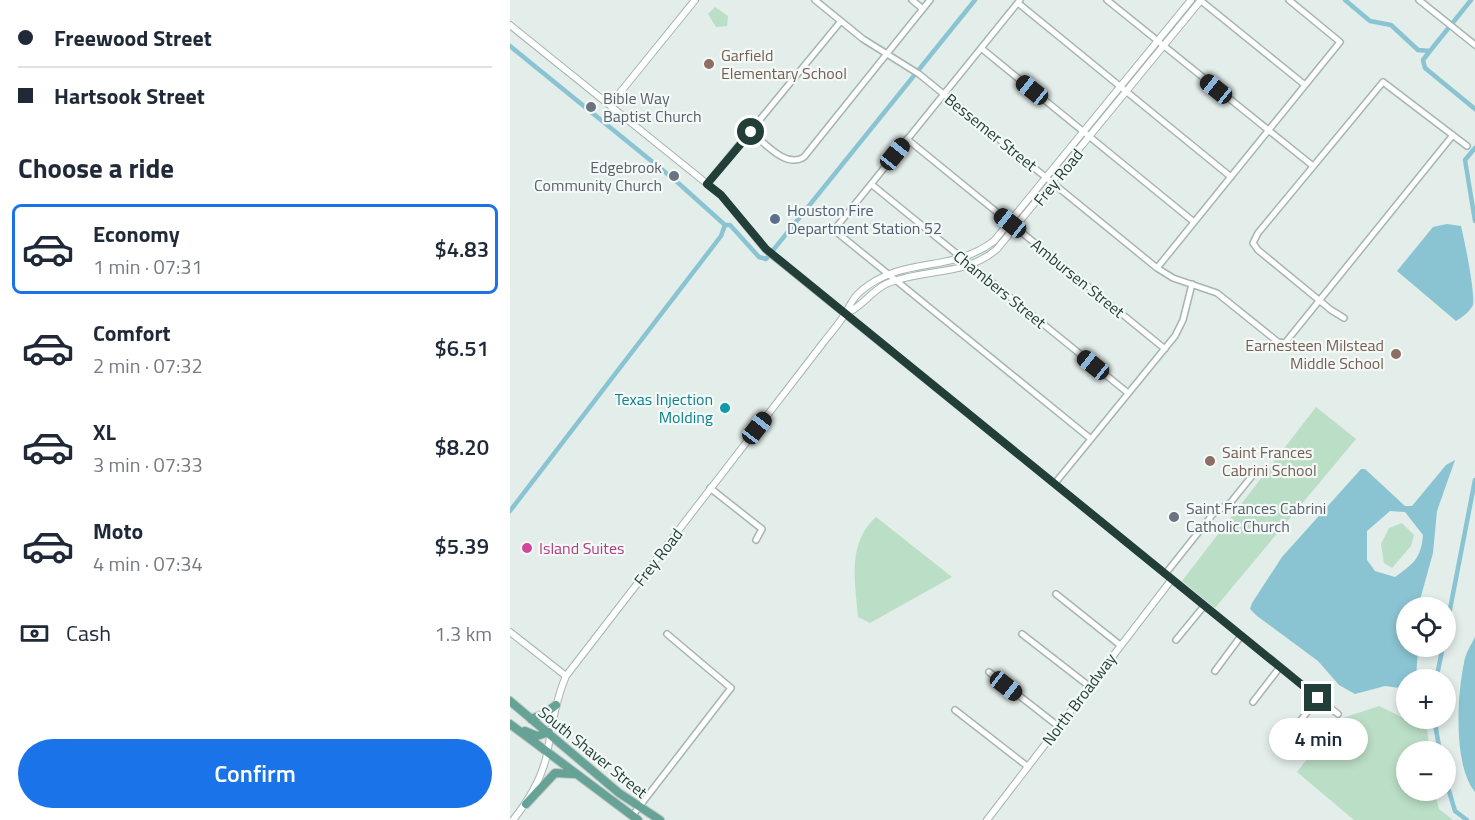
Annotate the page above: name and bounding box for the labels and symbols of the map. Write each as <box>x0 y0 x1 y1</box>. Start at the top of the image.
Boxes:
place label: Garfield Elementary School <box>721 43 847 85</box>
marker: Garfield Elementary School <box>702 57 716 71</box>
car <box>1196 71 1236 107</box>
car <box>1012 72 1052 108</box>
place label: Bible Way Baptist Church <box>603 86 702 128</box>
street label: Bessemer Street <box>940 87 1043 177</box>
marker: Bible Way Baptist Church <box>584 100 598 114</box>
route start <box>737 118 764 145</box>
car <box>877 134 913 174</box>
street label: Frey Road <box>1028 143 1088 211</box>
place label: Edgebrook Community Church <box>534 155 662 197</box>
marker: Edgebrook Community Church <box>667 169 681 183</box>
place label: Houston Fire Department Station 52 <box>787 198 942 240</box>
car <box>990 205 1030 241</box>
marker: Houston Fire Department Station 52 <box>768 212 782 226</box>
street label: Ambursen Street <box>1026 233 1130 324</box>
street label: Chambers Street <box>949 244 1052 334</box>
place label: Earnesteen Milstead Middle School <box>1245 333 1384 375</box>
car <box>1073 347 1113 383</box>
marker: Earnesteen Milstead Middle School <box>1389 347 1403 361</box>
place label: Texas Injection Molding <box>615 387 713 429</box>
marker: Texas Injection Molding <box>718 401 732 415</box>
car <box>739 408 775 448</box>
place label: Saint Frances Cabrini School <box>1222 440 1317 482</box>
marker: Saint Frances Cabrini School <box>1203 454 1217 468</box>
place label: Saint Frances Cabrini Catholic Church <box>1186 496 1326 538</box>
marker: Saint Frances Cabrini Catholic Church <box>1167 510 1181 524</box>
street label: Frey Road <box>628 523 688 591</box>
place label: Island Suites <box>539 536 624 560</box>
marker: Island Suites <box>520 541 534 555</box>
street label: North Broadway <box>1036 647 1122 750</box>
car <box>986 668 1026 704</box>
route end <box>1304 684 1331 711</box>
street label: South Shaver Street <box>533 700 653 804</box>
callout: 4 min <box>1268 719 1368 761</box>

